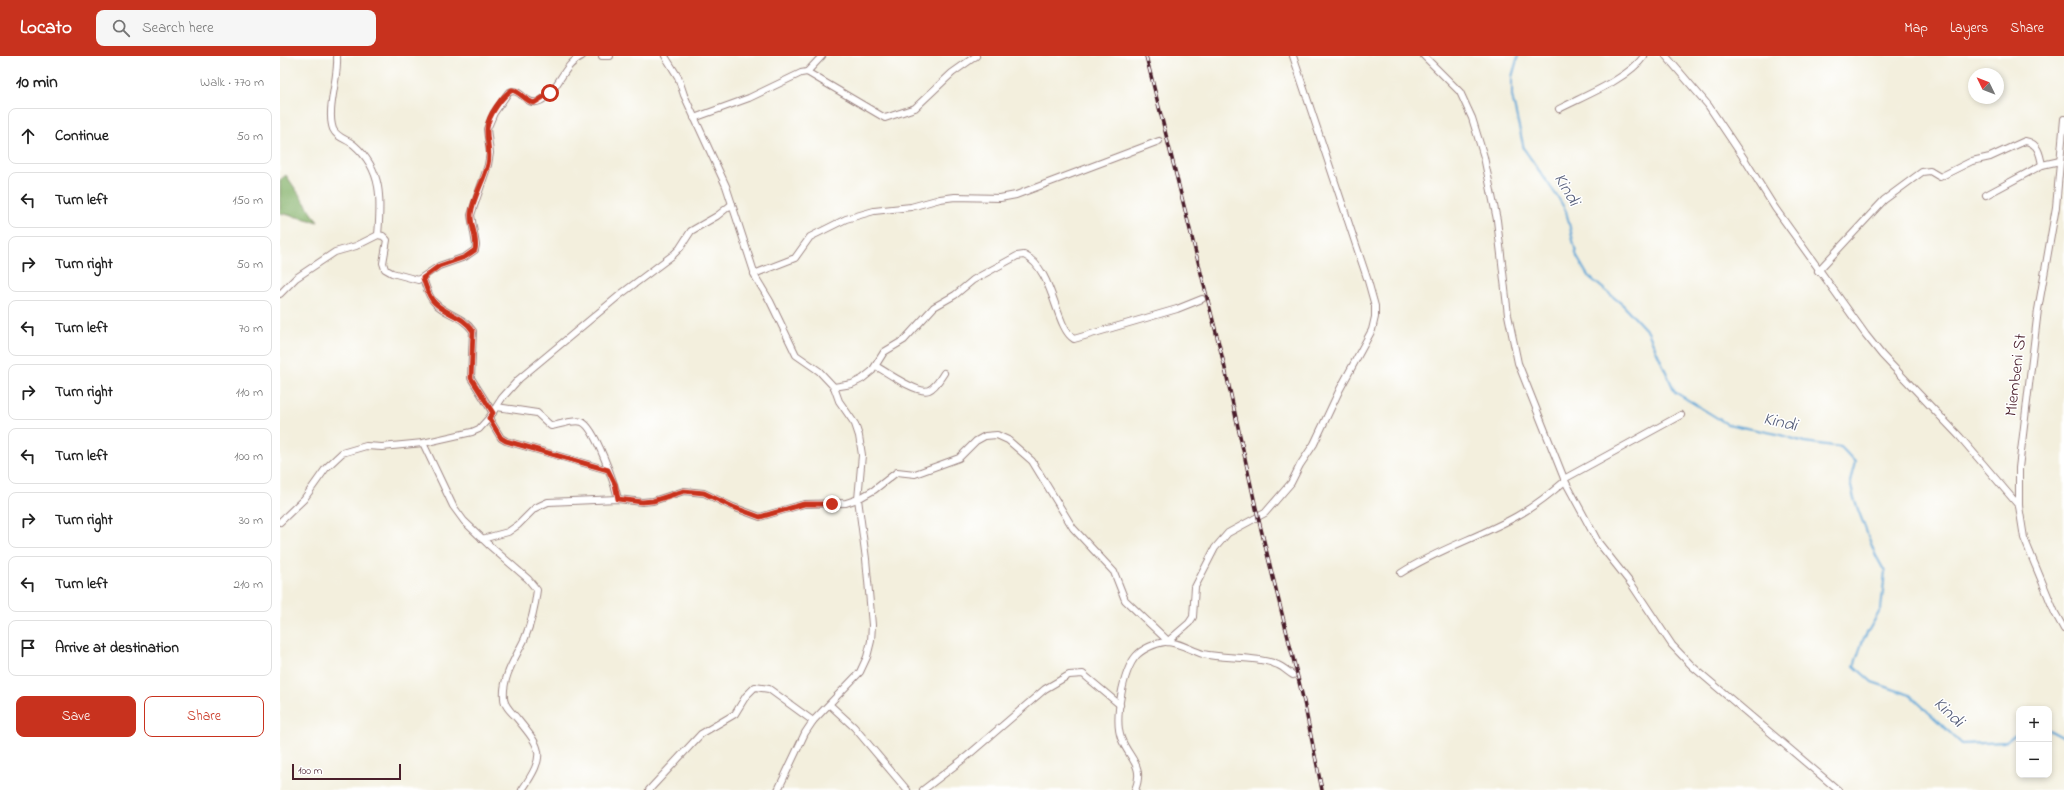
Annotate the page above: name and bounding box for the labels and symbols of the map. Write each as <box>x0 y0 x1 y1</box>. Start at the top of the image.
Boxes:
north arrow <box>1968 68 2004 104</box>
route start <box>541 84 559 102</box>
water label: Kindi <box>1546 169 1587 213</box>
street label: Miembeni St <box>1999 332 2034 418</box>
water label: Kindi <box>1760 406 1801 440</box>
route end <box>823 495 841 513</box>
water label: Kindi <box>1927 692 1971 735</box>
scale bar <box>292 762 401 781</box>

